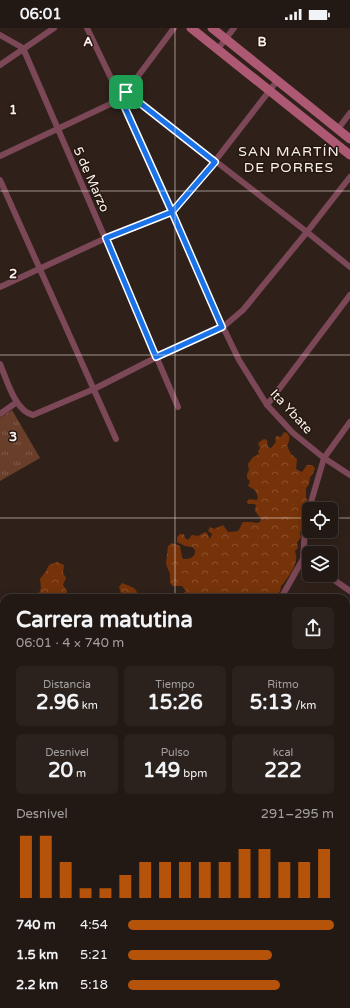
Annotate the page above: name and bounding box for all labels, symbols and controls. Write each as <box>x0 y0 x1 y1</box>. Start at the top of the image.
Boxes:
text: 06:01 <box>20 5 62 23</box>
text: A <box>83 34 93 50</box>
text: B <box>257 34 267 50</box>
pin <box>109 75 143 109</box>
icon: arrive <box>115 81 137 103</box>
text: 1 <box>9 102 17 118</box>
district label: SAN MARTÍN DE PORRES <box>238 143 340 176</box>
street label: 5 de Marzo <box>70 144 113 215</box>
text: 2 <box>9 266 17 282</box>
street label: Ita Ybate <box>267 386 316 437</box>
text: 3 <box>9 429 17 445</box>
map controls <box>302 502 338 582</box>
button: locate <box>302 502 338 538</box>
button: layers <box>302 546 338 582</box>
text: Carrera matutina <box>16 607 193 633</box>
button: share <box>292 607 334 649</box>
text: 06:01 · 4 × 740 m <box>16 635 124 651</box>
text: Distancia <box>43 678 91 691</box>
text: Tiempo <box>155 678 195 691</box>
text: Ritmo <box>267 678 299 691</box>
text: 2.96 <box>36 691 79 715</box>
text: 15:26 <box>147 691 203 715</box>
text: 5:13 <box>250 691 293 715</box>
text: km <box>79 699 98 712</box>
text: /km <box>293 699 316 712</box>
text: Desnivel <box>45 746 89 759</box>
text: Pulso <box>161 746 189 759</box>
text: kcal <box>273 746 293 759</box>
text: 20 <box>48 759 73 783</box>
text: 149 <box>143 759 180 783</box>
text: 222 <box>264 759 302 783</box>
text: m <box>73 767 86 780</box>
text: bpm <box>180 767 207 780</box>
text: Desnivel <box>16 806 68 822</box>
text: 291–295 m <box>261 806 334 822</box>
text: 740 m <box>16 917 56 933</box>
text: 4:54 <box>80 917 108 933</box>
text: 1.5 km <box>16 947 58 963</box>
text: 5:21 <box>80 947 108 963</box>
text: 2.2 km <box>16 977 58 993</box>
text: 5:18 <box>80 977 108 993</box>

